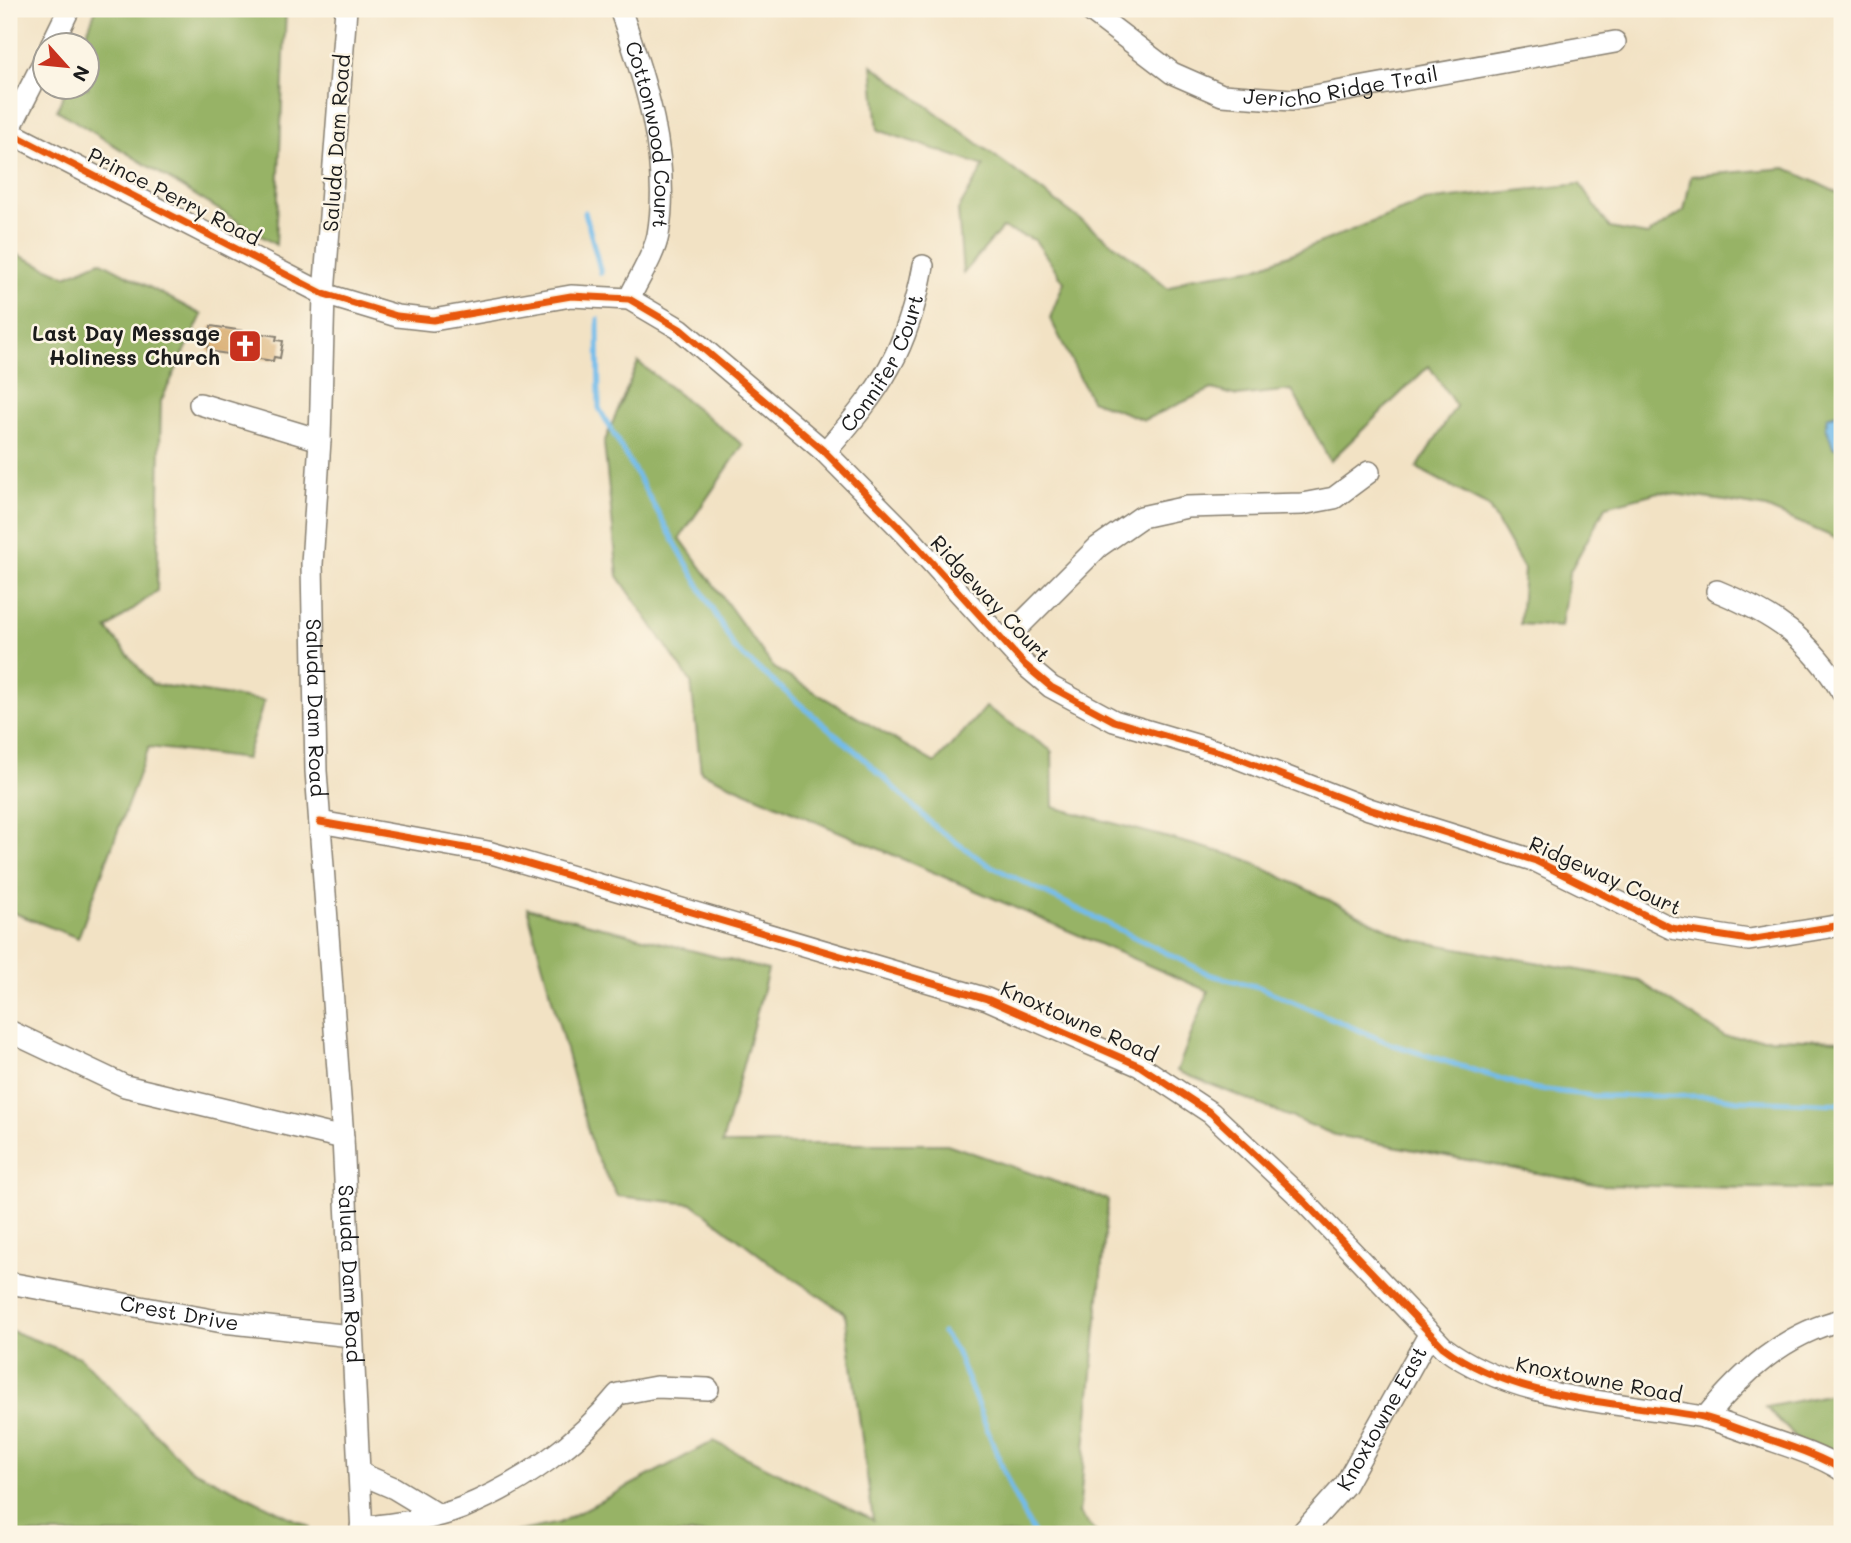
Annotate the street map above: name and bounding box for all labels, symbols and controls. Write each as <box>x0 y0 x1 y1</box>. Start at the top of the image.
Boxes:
north arrow <box>32 32 102 102</box>
street label: Cottonwood Court <box>620 37 676 230</box>
street label: Saluda Dam Road <box>316 53 355 233</box>
street label: Jericho Ridge Trail <box>1242 59 1440 112</box>
text: N <box>67 62 96 86</box>
street label: Prince Perry Road <box>84 140 266 251</box>
street label: Connifer Court <box>833 291 928 437</box>
place label: Last Day Message Holiness Church <box>32 319 220 370</box>
church icon: Last Day Message Holiness Church <box>226 327 264 365</box>
street label: Ridgeway Court <box>925 529 1057 667</box>
street label: Saluda Dam Road <box>301 618 333 798</box>
street label: Ridgeway Court <box>1525 829 1686 920</box>
street label: Knoxtowne Road <box>997 974 1162 1067</box>
street label: Saluda Dam Road <box>333 1184 369 1363</box>
street label: Crest Drive <box>118 1288 240 1336</box>
street label: Knoxtowne East <box>1330 1341 1432 1495</box>
street label: Knoxtowne Road <box>1514 1349 1685 1408</box>

